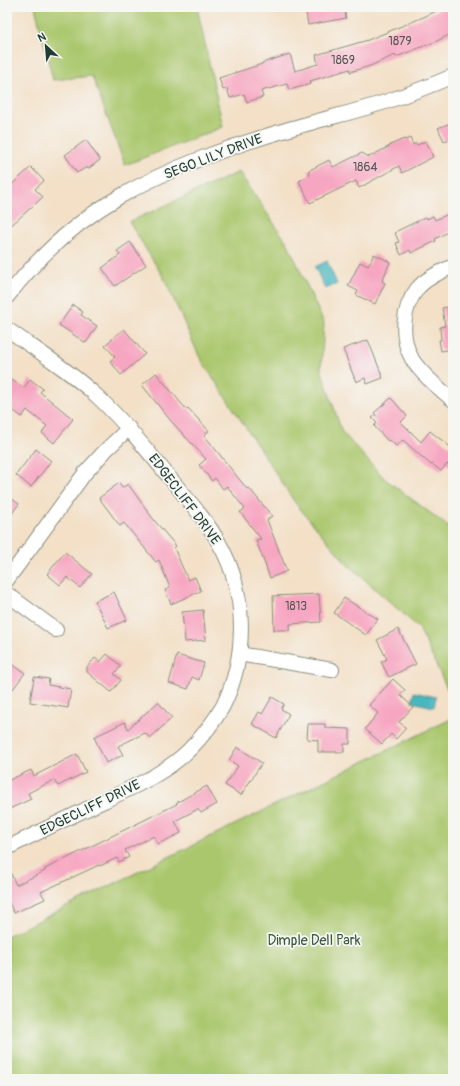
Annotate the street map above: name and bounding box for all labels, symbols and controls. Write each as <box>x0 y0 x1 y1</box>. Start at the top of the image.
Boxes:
north arrow <box>26 26 66 66</box>
text: N <box>36 30 49 45</box>
house number: 1879 <box>388 34 412 49</box>
house number: 1869 <box>331 53 355 68</box>
street label: SEGO LILY DRIVE <box>162 130 265 183</box>
house number: 1864 <box>353 160 377 175</box>
street label: EDGECLIFF DRIVE <box>145 450 224 548</box>
house number: 1813 <box>285 599 307 614</box>
street label: EDGECLIFF DRIVE <box>37 776 143 839</box>
park label: Dimple Dell Park <box>267 932 361 949</box>

